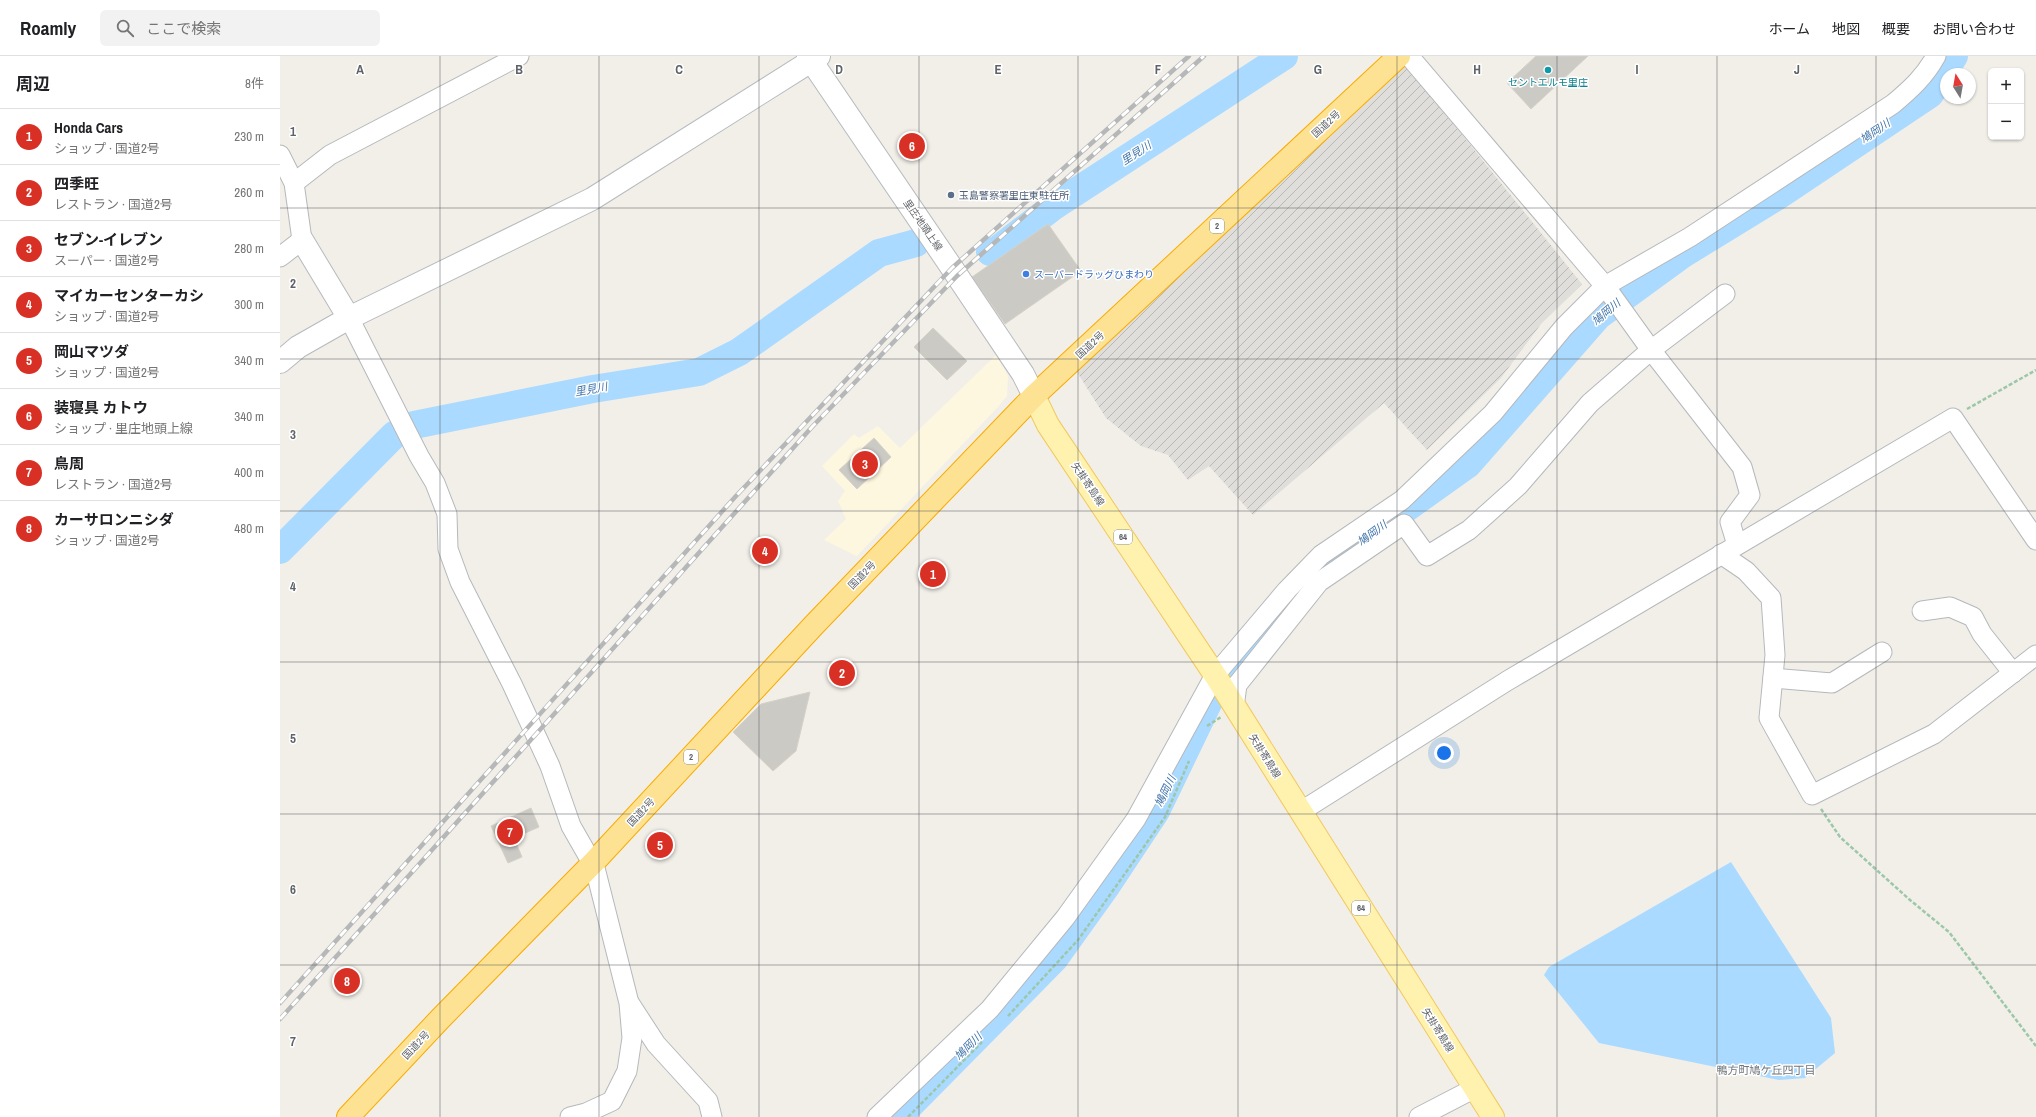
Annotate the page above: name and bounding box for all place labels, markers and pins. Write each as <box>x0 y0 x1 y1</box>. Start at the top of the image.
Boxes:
marker: セントエルモ里庄 <box>1543 65 1553 75</box>
place label: セントエルモ里庄 <box>1508 76 1588 89</box>
pin: 6 <box>899 131 925 161</box>
place label: 玉島警察署里庄東駐在所 <box>959 189 1069 202</box>
marker: 玉島警察署里庄東駐在所 <box>946 190 956 200</box>
place label: スーパードラッグひまわり <box>1034 268 1154 281</box>
marker: スーパードラッグひまわり <box>1021 269 1031 279</box>
pin: 3 <box>852 449 878 479</box>
pin: 4 <box>752 536 778 566</box>
pin: 1 <box>920 559 946 589</box>
pin: 2 <box>829 658 855 688</box>
pin: 7 <box>497 817 523 847</box>
pin: 5 <box>647 830 673 860</box>
pin: 8 <box>334 966 360 996</box>

